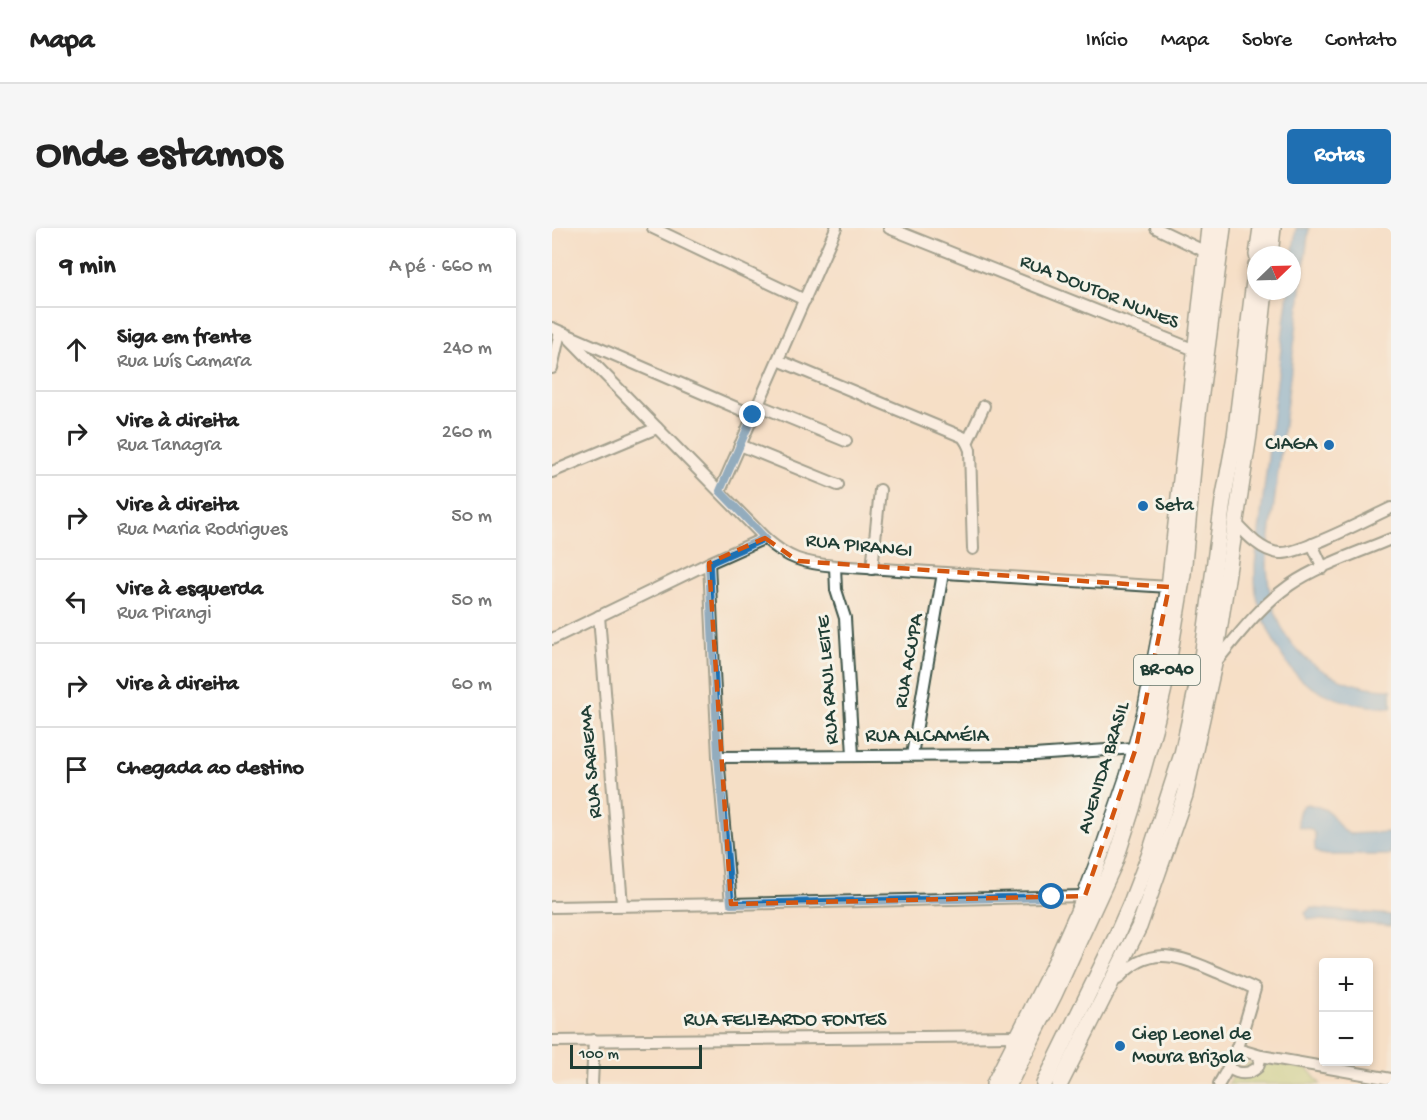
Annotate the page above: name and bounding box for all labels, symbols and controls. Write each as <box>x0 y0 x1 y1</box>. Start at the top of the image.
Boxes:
text: Mapa <box>30 25 94 58</box>
text: Início <box>1086 29 1128 54</box>
text: Mapa <box>1161 29 1209 54</box>
text: Sobre <box>1242 29 1292 54</box>
text: Contato <box>1325 29 1397 54</box>
button: Rotas <box>1287 129 1391 184</box>
text: Onde estamos <box>36 132 282 181</box>
north arrow <box>1247 246 1301 300</box>
street label: RUA DOUTOR NUNES <box>1016 251 1183 336</box>
text: 9 min <box>60 252 116 283</box>
text: A pé · 660 m <box>389 256 492 279</box>
text: Siga em frente <box>117 325 251 351</box>
icon: ahead <box>60 333 93 366</box>
text: 240 m <box>442 338 492 361</box>
text: Rua Luís Camara <box>117 351 251 374</box>
route end <box>739 401 765 427</box>
text: Vire à direita <box>117 409 239 435</box>
icon: right <box>60 417 93 450</box>
text: 260 m <box>442 422 492 445</box>
place label: CIAGA <box>1265 434 1318 457</box>
text: Rua Tanagra <box>117 435 222 458</box>
marker: CIAGA <box>1322 438 1336 452</box>
text: Vire à direita <box>117 493 239 519</box>
place label: Seta <box>1155 495 1195 518</box>
marker: Seta <box>1136 499 1150 513</box>
icon: right <box>60 501 93 534</box>
text: 50 m <box>451 506 492 529</box>
text: Rua Maria Rodrigues <box>117 519 287 542</box>
street label: RUA PIRANGI <box>805 530 913 564</box>
text: Vire à esquerda <box>117 577 263 603</box>
icon: left <box>60 585 93 618</box>
text: 50 m <box>451 590 492 613</box>
text: Rua Pirangi <box>117 603 211 626</box>
street label: RUA ACUPA <box>890 611 930 710</box>
street label: RUA RAUL LEITE <box>813 613 845 745</box>
road number: BR-040 <box>1134 655 1200 685</box>
icon: right <box>60 669 93 702</box>
text: Vire à direita <box>117 672 239 698</box>
text: 60 m <box>452 674 492 697</box>
street label: AVENIDA BRASIL <box>1074 699 1136 837</box>
street label: RUA SARIEMA <box>576 703 608 819</box>
street label: RUA ALCAMÉIA <box>865 725 990 749</box>
icon: arrive <box>60 753 93 786</box>
text: Chegada ao destino <box>117 756 304 782</box>
route start <box>1038 883 1064 909</box>
map controls <box>1319 958 1373 1066</box>
button: + <box>1319 958 1373 1012</box>
street label: RUA FELIZARDO FONTES <box>683 1010 887 1033</box>
button: − <box>1319 1012 1373 1066</box>
place label: Ciep Leonel de Moura Brizola <box>1132 1024 1252 1070</box>
marker: Ciep Leonel de Moura Brizola <box>1113 1039 1127 1053</box>
scale bar <box>570 1042 702 1070</box>
text: 100 m <box>579 1046 619 1065</box>

